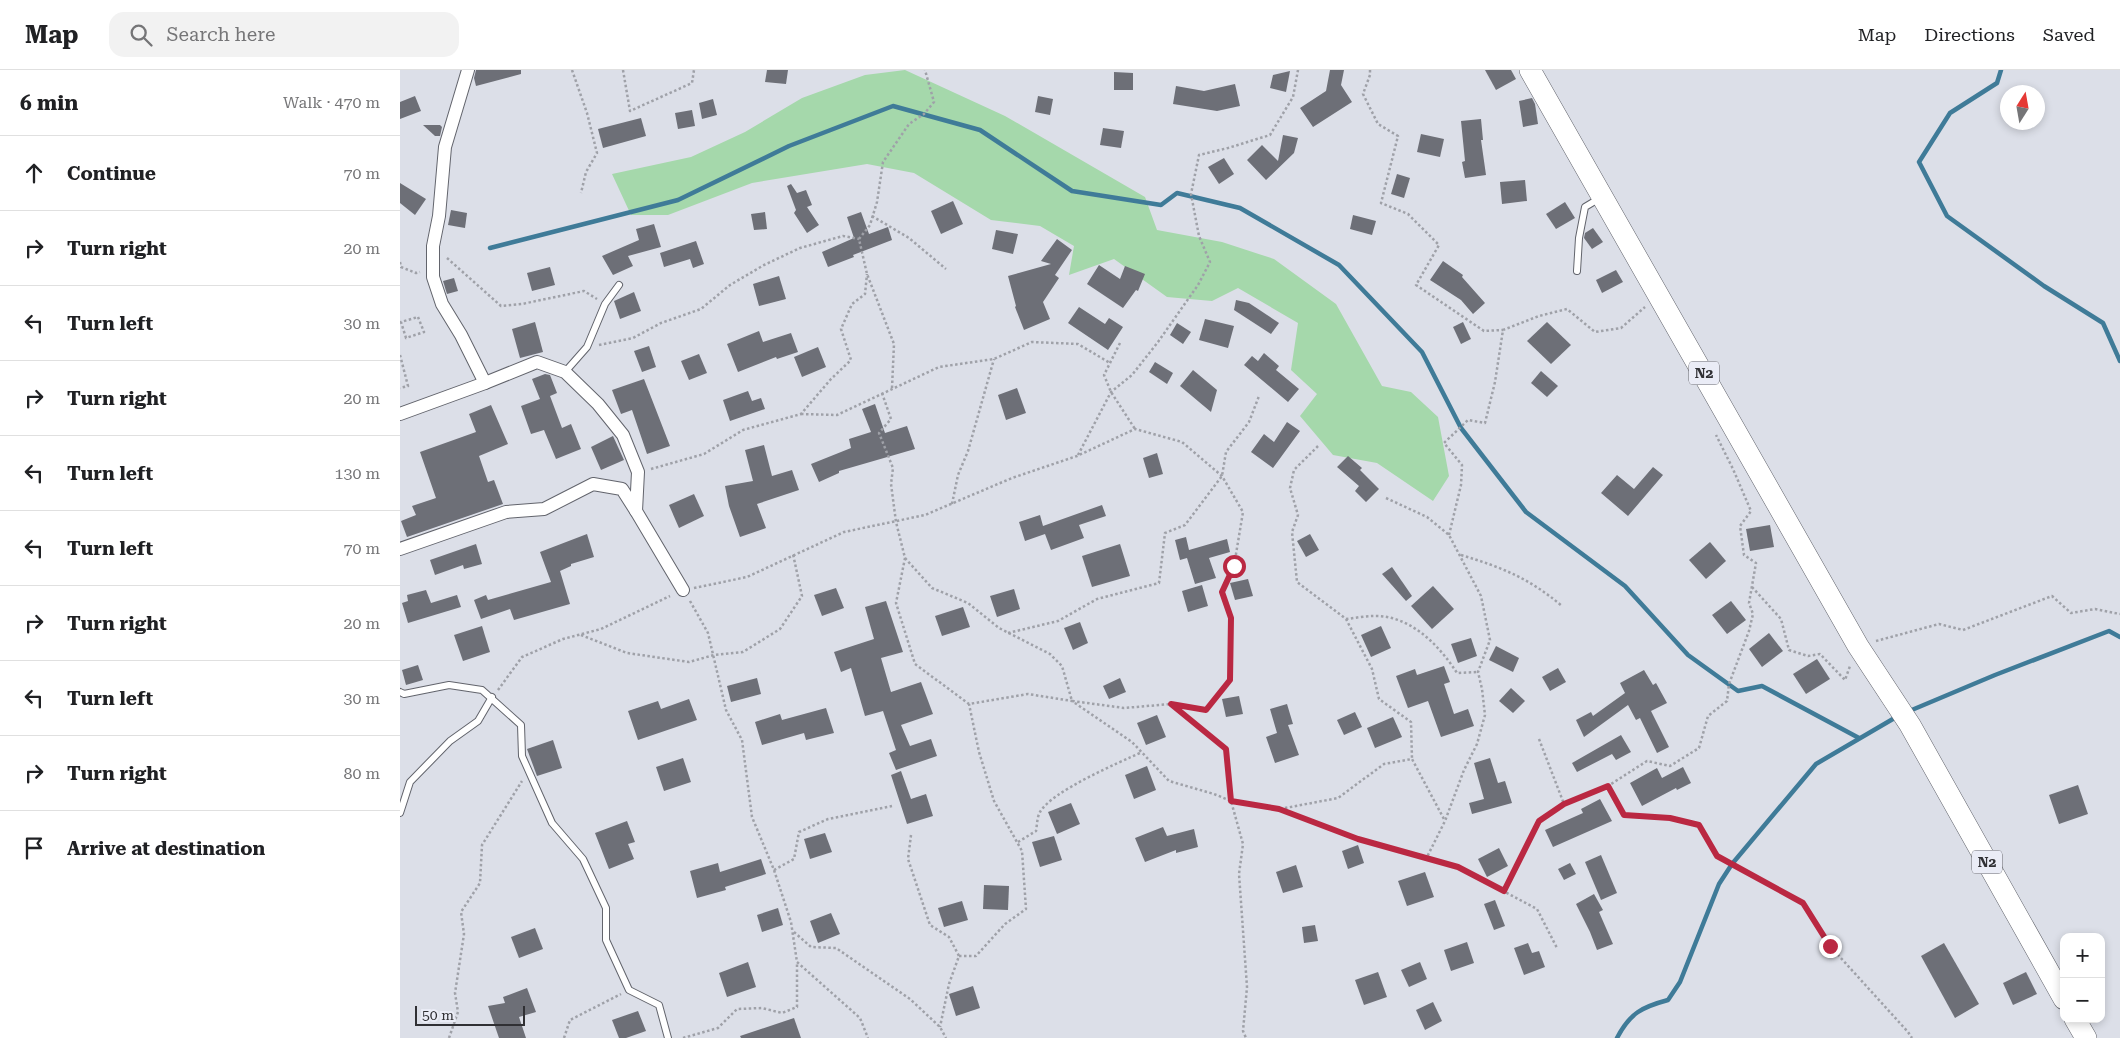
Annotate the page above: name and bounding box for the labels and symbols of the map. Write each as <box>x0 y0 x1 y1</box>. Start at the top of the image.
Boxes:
north arrow <box>2000 85 2045 130</box>
road number: N2 <box>1689 362 1719 384</box>
route start <box>1223 555 1246 578</box>
road number: N2 <box>1972 850 2002 874</box>
route end <box>1819 935 1842 958</box>
scale bar <box>415 1003 525 1026</box>

